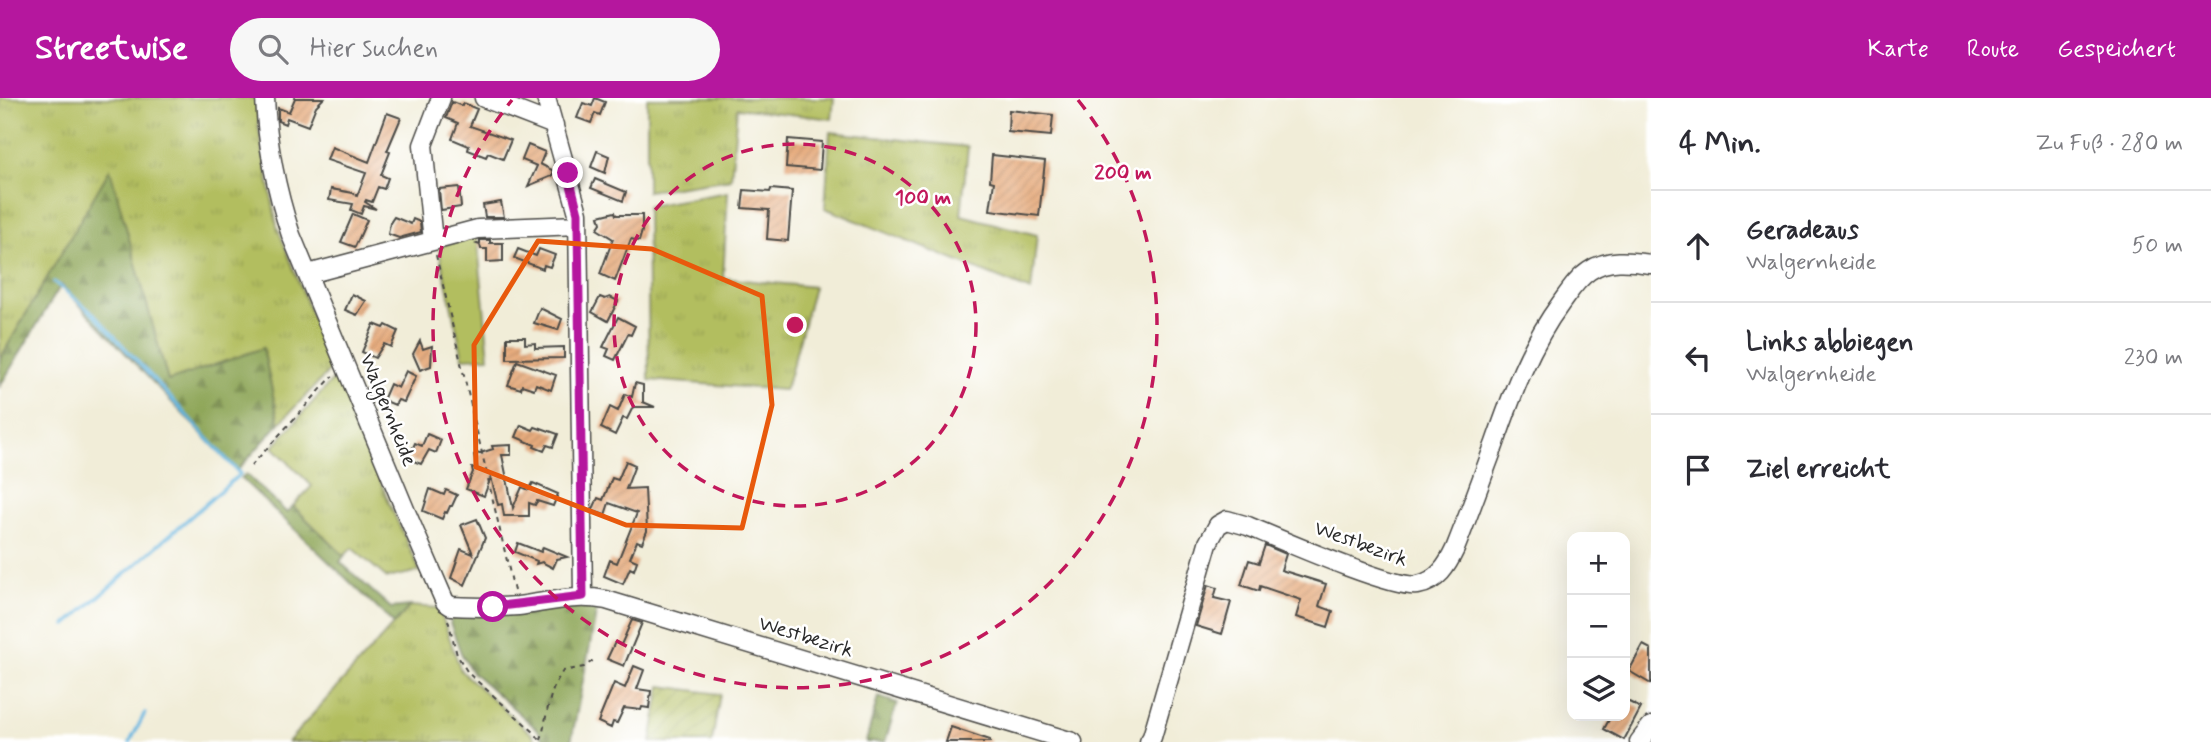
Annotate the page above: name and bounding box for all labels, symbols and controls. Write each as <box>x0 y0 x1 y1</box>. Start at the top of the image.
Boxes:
search box <box>230 18 720 81</box>
text: Streetwise <box>35 27 188 71</box>
icon: search <box>254 30 292 68</box>
text: Hier suchen <box>310 32 438 66</box>
text: Karte <box>1867 34 1929 65</box>
text: Route <box>1967 34 2019 65</box>
text: Gespeichert <box>2057 34 2176 65</box>
text: 4 Min. <box>1679 124 1761 163</box>
text: Zu Fuß · 280 m <box>2036 129 2183 159</box>
route end <box>552 157 583 188</box>
text: 200 m <box>1094 159 1152 187</box>
text: 100 m <box>895 184 951 212</box>
text: Geradeaus <box>1746 214 1859 248</box>
icon: ahead <box>1679 227 1717 265</box>
text: 50 m <box>2132 231 2183 261</box>
text: Walgernheide <box>1746 248 1877 278</box>
centre of rings <box>783 313 807 337</box>
text: Links abbiegen <box>1746 326 1914 360</box>
icon: left <box>1679 339 1717 377</box>
text: 230 m <box>2124 343 2183 373</box>
street label: Walgernheide <box>352 349 423 471</box>
text: Walgernheide <box>1746 360 1877 390</box>
icon: arrive <box>1679 451 1717 489</box>
text: Ziel erreicht <box>1746 453 1890 487</box>
street label: Westbezirk <box>1310 514 1412 574</box>
map controls <box>1567 532 1630 721</box>
button: + <box>1567 532 1630 595</box>
route start <box>477 591 508 622</box>
button: − <box>1567 595 1630 658</box>
street label: Westbezirk <box>755 609 857 665</box>
button: layers <box>1567 658 1630 721</box>

